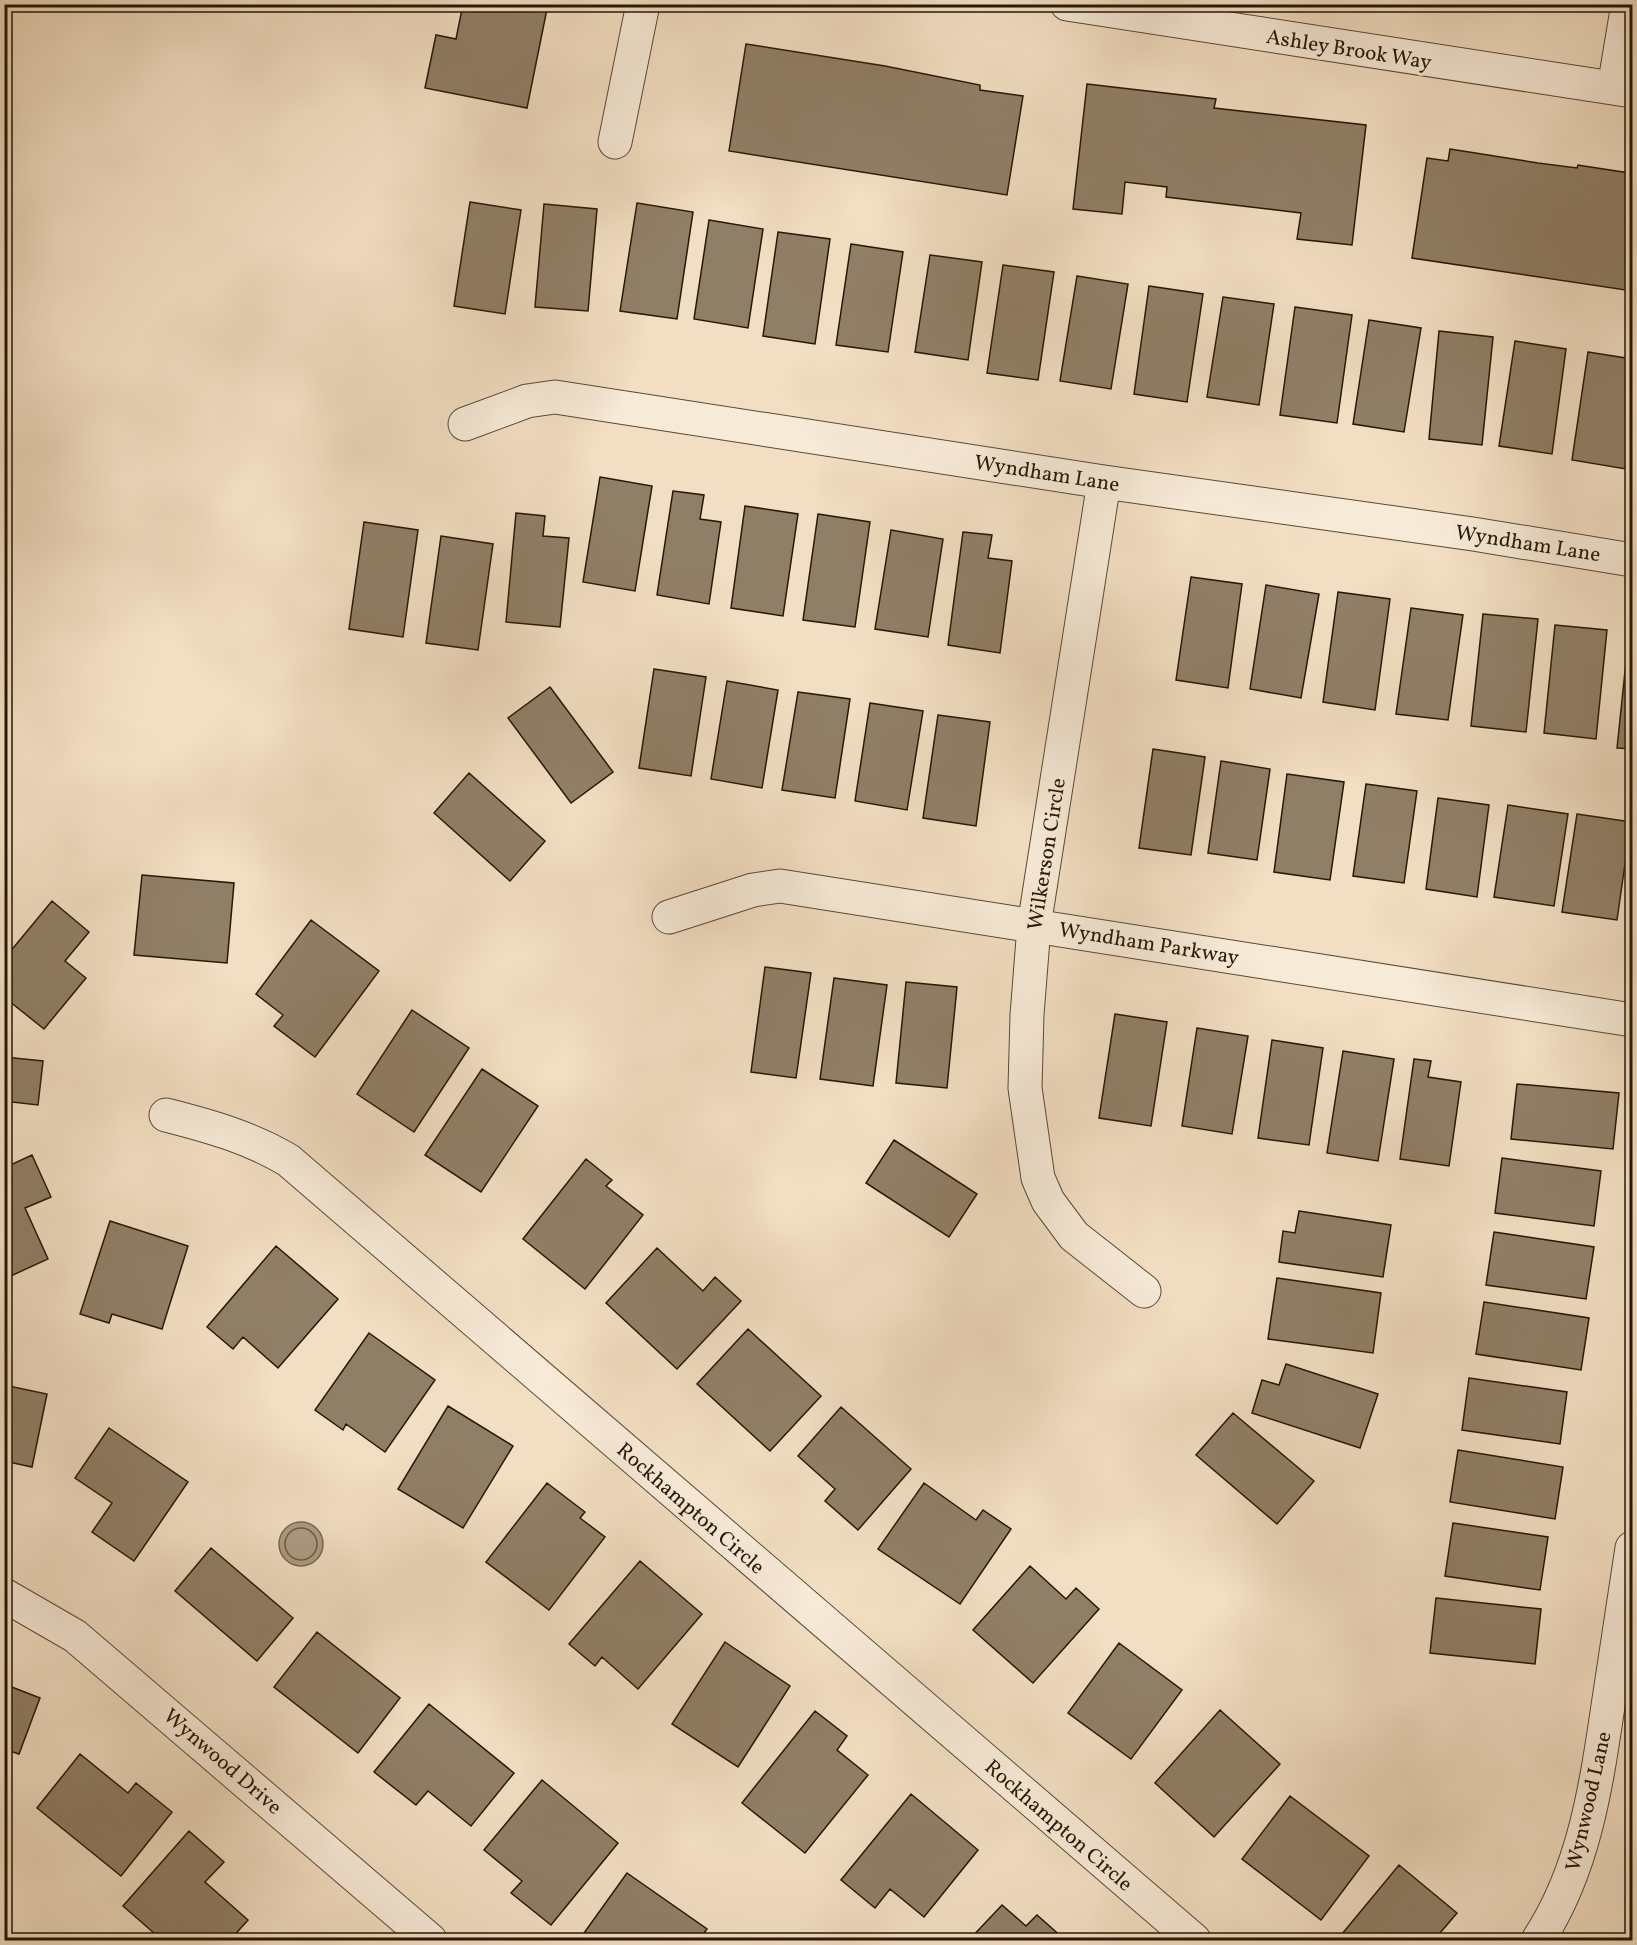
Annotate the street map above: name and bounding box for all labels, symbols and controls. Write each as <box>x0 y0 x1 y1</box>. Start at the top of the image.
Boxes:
street label: Ashley Brook Way <box>1264 23 1434 78</box>
street label: Wyndham Lane <box>972 449 1121 500</box>
street label: Wyndham Lane <box>1453 519 1602 570</box>
street label: Wilkerson Circle <box>1021 776 1074 932</box>
street label: Wyndham Parkway <box>1057 916 1242 973</box>
street label: Rockhampton Circle <box>610 1437 771 1582</box>
street label: Wynwood Drive <box>156 1702 288 1822</box>
street label: Wynwood Lane <box>1559 1729 1620 1874</box>
street label: Rockhampton Circle <box>978 1754 1139 1899</box>

